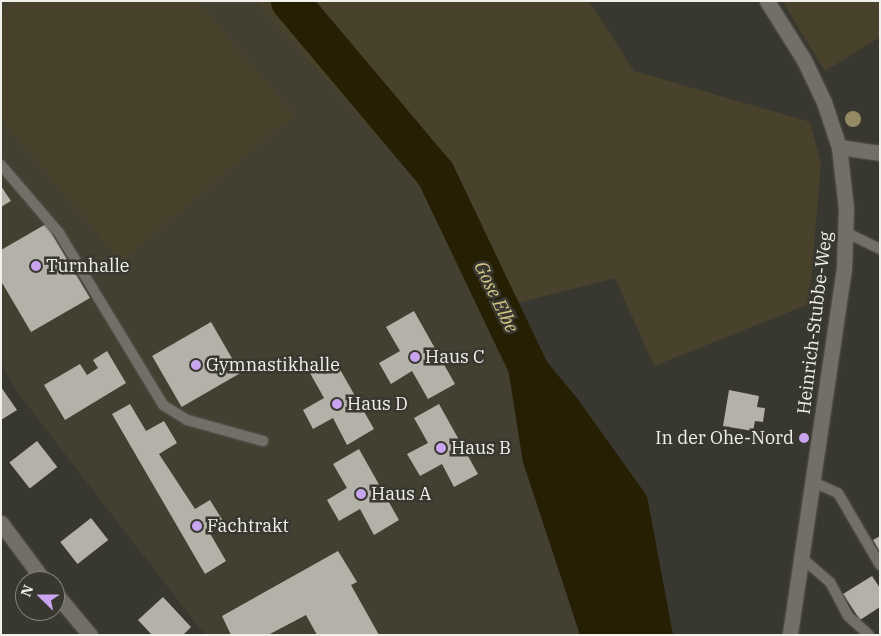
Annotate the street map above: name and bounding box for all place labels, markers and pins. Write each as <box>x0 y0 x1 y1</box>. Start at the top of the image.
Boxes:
place label: Turnhalle <box>46 255 130 277</box>
marker: Turnhalle <box>30 260 42 272</box>
place label: Haus C <box>425 346 485 368</box>
marker: Haus C <box>409 351 421 363</box>
place label: Gymnastikhalle <box>206 354 340 376</box>
marker: Gymnastikhalle <box>190 359 202 371</box>
place label: Haus D <box>347 393 408 415</box>
marker: Haus D <box>331 398 343 410</box>
place label: In der Ohe-Nord <box>655 427 794 449</box>
marker: In der Ohe-Nord <box>798 432 810 444</box>
place label: Haus B <box>451 437 511 459</box>
marker: Haus B <box>435 442 447 454</box>
place label: Haus A <box>371 483 431 505</box>
marker: Haus A <box>355 488 367 500</box>
place label: Fachtrakt <box>207 515 289 537</box>
marker: Fachtrakt <box>191 520 203 532</box>

